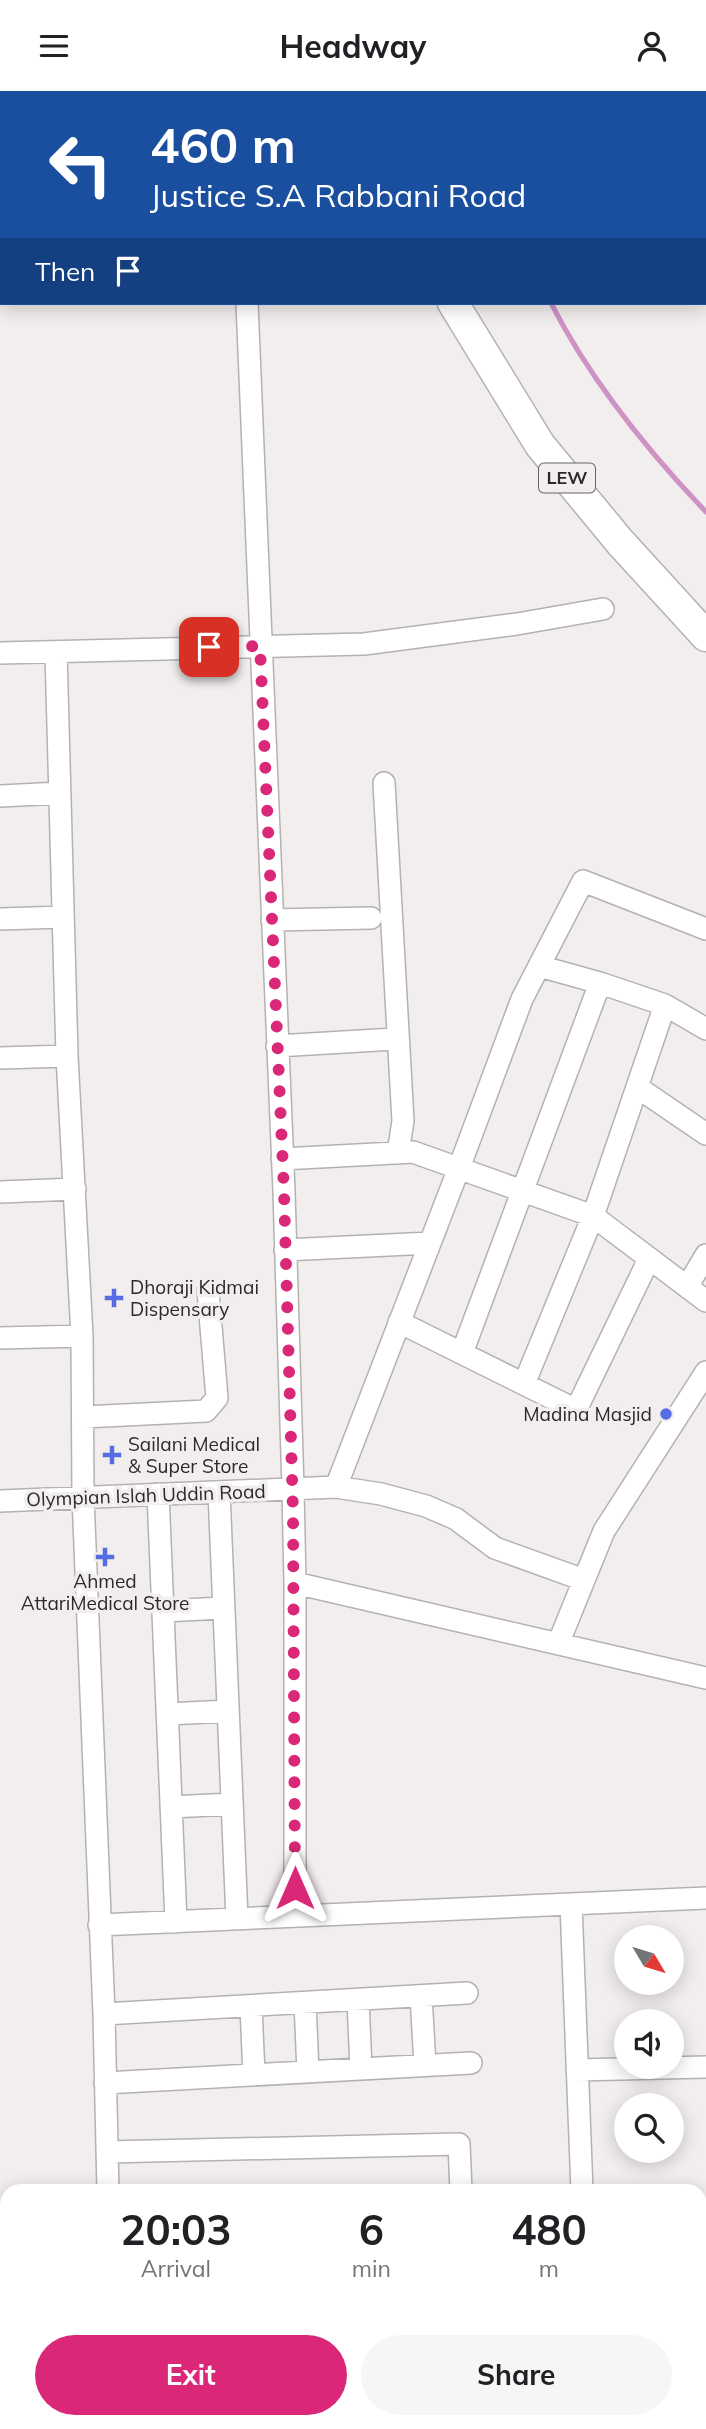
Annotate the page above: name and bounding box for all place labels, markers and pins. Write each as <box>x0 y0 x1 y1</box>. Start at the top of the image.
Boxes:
pin <box>179 617 239 677</box>
place label: Dhoraji Kidmai Dispensary <box>130 1275 259 1321</box>
marker: Dhoraji Kidmai Dispensary <box>104 1288 124 1308</box>
place label: Madina Masjid <box>523 1402 652 1426</box>
marker: Madina Masjid <box>658 1406 674 1422</box>
place label: Sailani Medical & Super Store <box>128 1432 260 1478</box>
marker: Sailani Medical & Super Store <box>102 1445 122 1465</box>
marker: Ahmed AttariMedical Store <box>95 1547 115 1567</box>
place label: Ahmed AttariMedical Store <box>21 1569 189 1615</box>

